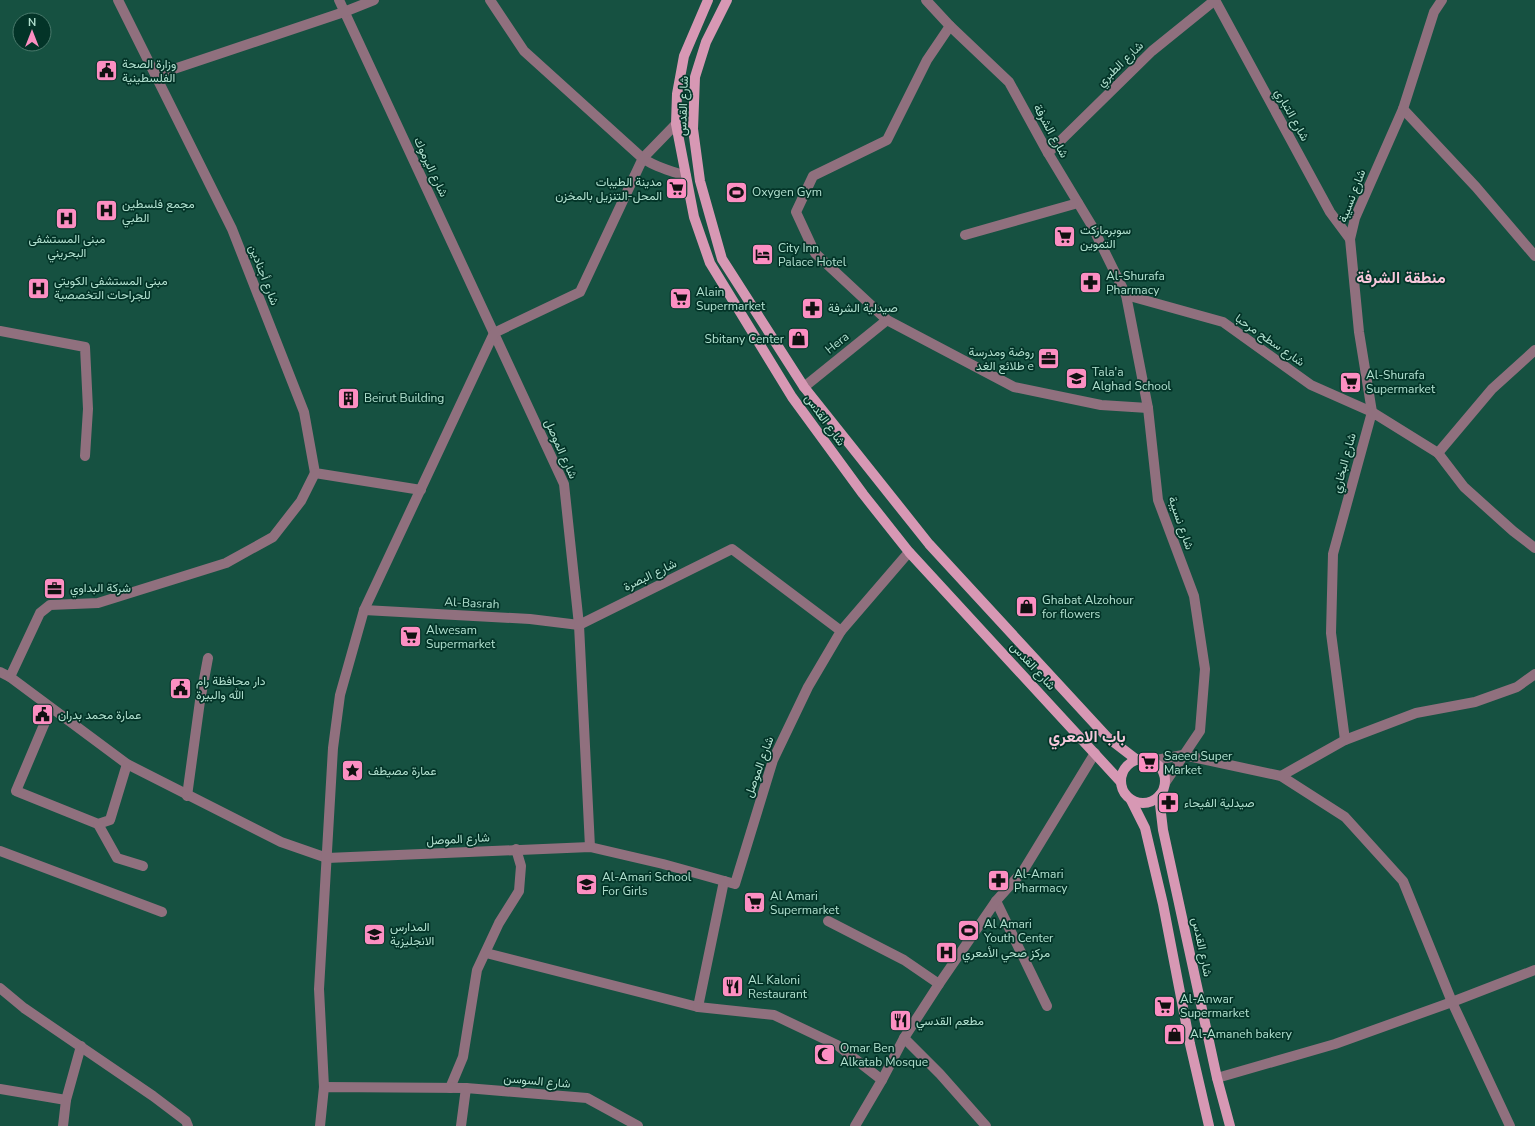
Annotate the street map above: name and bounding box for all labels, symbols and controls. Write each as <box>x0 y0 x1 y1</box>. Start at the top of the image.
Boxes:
north arrow <box>12 12 52 52</box>
text: N <box>28 15 36 30</box>
street label: شارع الطبري <box>1093 38 1148 92</box>
place label: وزارة الصحة الفلسطينية <box>122 56 176 86</box>
public building icon: وزارة الصحة الفلسطينية <box>93 58 119 84</box>
street label: شارع القدس <box>674 76 693 136</box>
street label: شارع التباري <box>1269 86 1313 145</box>
street label: شارع الشرفة <box>1029 101 1072 161</box>
street label: شارع اليرموك <box>409 135 452 200</box>
street label: شارع نسيبة <box>1335 167 1370 225</box>
place label: مدينة الطيبات المحل-التنزيل بالمخزن <box>555 174 662 204</box>
supermarket icon: مدينة الطيبات المحل-التنزيل بالمخزن <box>664 176 690 202</box>
sports icon: Oxygen Gym <box>723 179 749 205</box>
place label: Oxygen Gym <box>752 184 822 200</box>
place label: مجمع فلسطين الطبي <box>122 196 195 228</box>
hospital icon: مجمع فلسطين الطبي <box>93 198 119 224</box>
hospital icon: مبنى المستشفى البحريني <box>54 205 80 231</box>
place label: سوبرماركت التموين <box>1080 222 1131 252</box>
supermarket icon: سوبرماركت التموين <box>1051 224 1077 250</box>
place label: مبنى المستشفى البحريني <box>29 231 105 263</box>
place label: City Inn Palace Hotel <box>778 240 847 270</box>
street label: شارع أجنادين <box>244 242 283 308</box>
hotel icon: City Inn Palace Hotel <box>749 242 775 268</box>
district label: منطقة الشرفة <box>1356 267 1446 289</box>
place label: Al-Shurafa Pharmacy <box>1106 268 1165 298</box>
pharmacy icon: Al-Shurafa Pharmacy <box>1077 270 1103 296</box>
place label: مبنى المستشفى الكويتي للجراحات التخصصية <box>54 273 168 303</box>
hospital icon: مبنى المستشفى الكويتي للجراحات التخصصية <box>26 275 52 301</box>
place label: Alain Supermarket <box>696 284 766 314</box>
supermarket icon: Alain Supermarket <box>668 286 694 312</box>
pharmacy icon: صيدلية الشرفة <box>800 295 826 321</box>
place label: صيدلية الشرفة <box>828 300 898 316</box>
street label: شارع سطح مرحبا <box>1231 310 1308 371</box>
shop icon: Sbitany Center <box>786 326 812 352</box>
street label: Hera <box>822 329 852 357</box>
place label: Sbitany Center <box>705 331 785 347</box>
place label: روضة ومدرسة طلائع الغد e <box>968 344 1034 375</box>
office icon: روضة ومدرسة طلائع الغد e <box>1036 346 1062 372</box>
place label: Tala'a Alghad School <box>1092 364 1172 394</box>
school or university icon: Tala'a Alghad School <box>1063 366 1089 392</box>
place label: Al-Shurafa Supermarket <box>1366 367 1436 397</box>
supermarket icon: Al-Shurafa Supermarket <box>1338 369 1364 395</box>
building icon: Beirut Building <box>336 385 362 411</box>
place label: Beirut Building <box>364 390 444 406</box>
street label: شارع القدس <box>800 391 849 450</box>
street label: شارع الموصل <box>540 417 581 482</box>
street label: شارع البخاري <box>1328 431 1362 495</box>
street label: شارع نسيبة <box>1163 494 1198 552</box>
street label: شارع البصرة <box>621 555 680 596</box>
office icon: شركة البداوي <box>41 575 67 601</box>
place label: شركة البداوي <box>70 580 131 598</box>
place label: Ghabat Alzohour for flowers <box>1042 592 1134 622</box>
street label: Al-Basrah <box>444 594 500 612</box>
shop icon: Ghabat Alzohour for flowers <box>1014 594 1040 620</box>
place label: Alwesam Supermarket <box>426 622 496 652</box>
supermarket icon: Alwesam Supermarket <box>398 624 424 650</box>
street label: شارع القدس <box>1006 639 1059 694</box>
place label: دار محافظة رام الله والبيرة <box>196 673 266 703</box>
public building icon: دار محافظة رام الله والبيرة <box>167 675 193 701</box>
public building icon: عمارة محمد بدران <box>30 702 56 728</box>
place label: عمارة محمد بدران <box>58 707 141 723</box>
district label: باب الامعري <box>1048 726 1126 750</box>
street label: شارع الموصل <box>741 734 778 800</box>
place label: Saeed Super Market <box>1164 748 1233 778</box>
supermarket icon: Saeed Super Market <box>1135 750 1161 776</box>
place icon: عمارة مصيطف <box>340 758 366 784</box>
place label: عمارة مصيطف <box>368 763 436 779</box>
pharmacy icon: صيدلية الفيحاء <box>1155 790 1181 816</box>
place label: صيدلية الفيحاء <box>1184 795 1255 811</box>
street label: شارع الموصل <box>426 829 490 850</box>
place label: Al-Amari Pharmacy <box>1014 866 1068 896</box>
pharmacy icon: Al-Amari Pharmacy <box>986 868 1012 894</box>
place label: Al-Amari School For Girls <box>602 869 692 899</box>
school or university icon: Al-Amari School For Girls <box>574 871 600 897</box>
place label: Al Amari Supermarket <box>770 888 840 918</box>
supermarket icon: Al Amari Supermarket <box>742 890 768 916</box>
place label: Al Amari Youth Center <box>983 916 1054 946</box>
street label: شارع القدس <box>1187 916 1216 978</box>
sports icon: Al Amari Youth Center <box>955 918 981 944</box>
place label: المدارس الانجليزية <box>390 919 434 949</box>
school or university icon: المدارس الانجليزية <box>362 921 388 947</box>
hospital icon: مركز صحي الأمعري <box>933 940 959 966</box>
place label: مركز صحي الأمعري <box>962 945 1050 963</box>
place label: AL Kaloni Restaurant <box>748 972 808 1002</box>
restaurant icon: AL Kaloni Restaurant <box>720 974 746 1000</box>
place label: Al-Anwar Supermarket <box>1180 991 1250 1021</box>
supermarket icon: Al-Anwar Supermarket <box>1152 993 1178 1019</box>
restaurant icon: مطعم القدسي <box>888 1008 914 1034</box>
place label: مطعم القدسي <box>916 1013 984 1031</box>
shop icon: Al-Amaneh bakery <box>1162 1021 1188 1047</box>
place label: Al-Amaneh bakery <box>1190 1026 1293 1042</box>
place label: Omar Ben Alkatab Mosque <box>840 1040 928 1070</box>
mosque icon: Omar Ben Alkatab Mosque <box>812 1042 838 1068</box>
street label: شارع السوسن <box>503 1070 571 1093</box>

